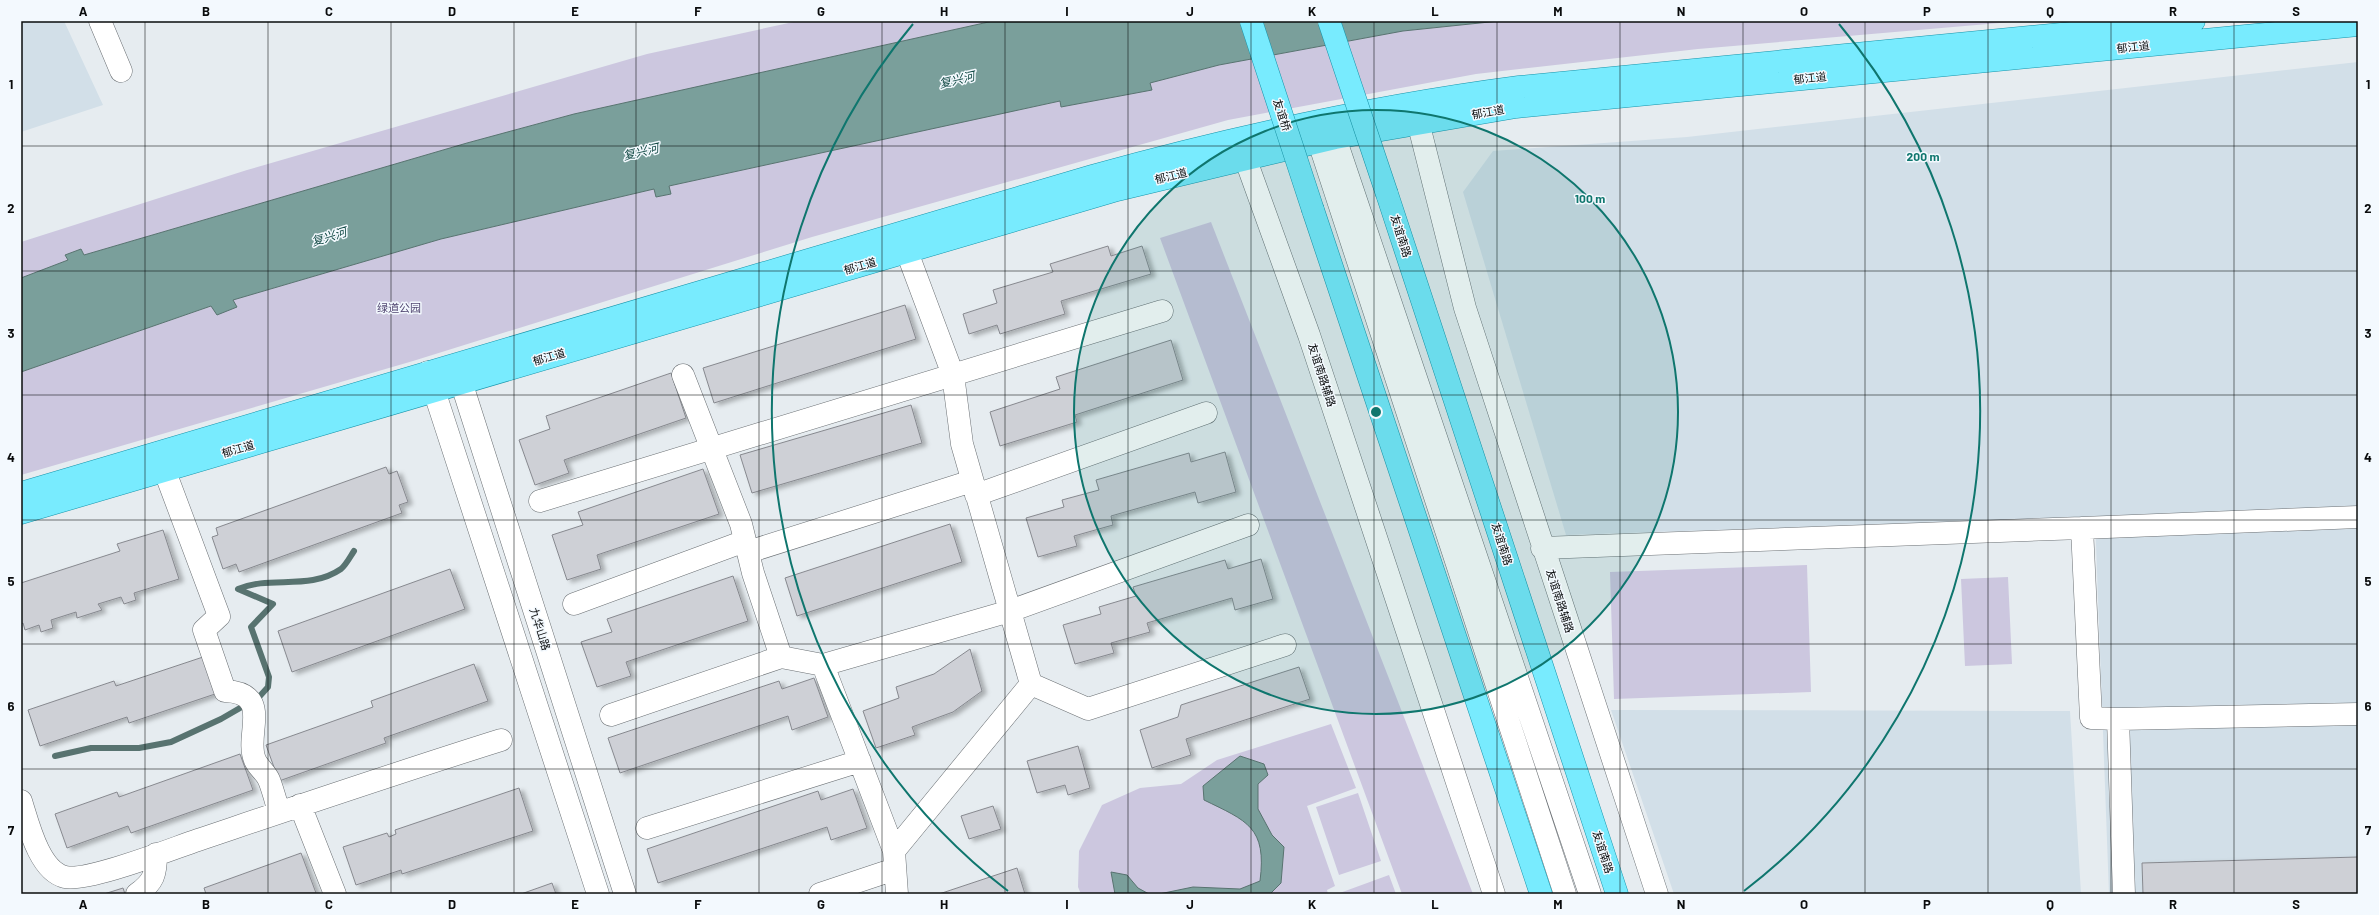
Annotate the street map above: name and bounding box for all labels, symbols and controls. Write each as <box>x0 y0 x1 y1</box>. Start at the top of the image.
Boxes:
text: A <box>79 3 88 19</box>
text: B <box>202 3 210 19</box>
text: C <box>325 3 333 19</box>
text: D <box>448 3 456 19</box>
text: E <box>571 3 579 19</box>
text: F <box>694 3 702 19</box>
text: G <box>817 3 825 19</box>
text: H <box>940 3 948 19</box>
text: I <box>1065 3 1069 19</box>
text: J <box>1186 3 1194 19</box>
text: K <box>1308 3 1316 19</box>
text: L <box>1431 3 1439 19</box>
text: M <box>1553 3 1563 19</box>
text: N <box>1677 3 1685 19</box>
text: O <box>1800 3 1808 19</box>
text: P <box>1923 3 1931 19</box>
text: Q <box>2046 3 2054 19</box>
text: R <box>2169 3 2177 19</box>
text: S <box>2292 3 2300 19</box>
street label: 郁江道 <box>2116 38 2150 55</box>
water label: 复兴河 <box>938 68 978 90</box>
street label: 郁江道 <box>1793 69 1827 86</box>
text: 1 <box>9 76 13 92</box>
text: 1 <box>2366 76 2370 92</box>
street label: 友谊桥 <box>1271 97 1294 133</box>
street label: 郁江道 <box>1471 102 1505 121</box>
water label: 复兴河 <box>622 140 662 162</box>
text: 200 m <box>1907 149 1939 163</box>
street label: 郁江道 <box>1153 165 1188 186</box>
text: 100 m <box>1575 191 1605 205</box>
text: 2 <box>7 200 15 216</box>
text: 2 <box>2364 200 2372 216</box>
street label: 友谊南路 <box>1388 213 1414 259</box>
water label: 复兴河 <box>309 224 350 248</box>
street label: 郁江道 <box>842 255 878 276</box>
park label: 绿道公园 <box>377 301 421 314</box>
text: 3 <box>7 325 15 341</box>
text: 3 <box>2364 325 2372 341</box>
street label: 友谊南路辅路 <box>1306 341 1339 408</box>
street label: 郁江道 <box>531 346 567 367</box>
centre of rings <box>1369 405 1383 419</box>
street label: 郁江道 <box>220 438 256 459</box>
text: 4 <box>7 449 15 465</box>
text: 4 <box>2364 449 2372 465</box>
street label: 友谊南路 <box>1489 521 1515 567</box>
street label: 友谊南路辅路 <box>1544 567 1577 634</box>
text: 5 <box>7 573 15 589</box>
text: 5 <box>2364 573 2372 589</box>
street label: 九华山路 <box>527 606 553 652</box>
text: 6 <box>8 698 15 714</box>
text: 6 <box>2365 698 2372 714</box>
text: 7 <box>8 822 15 838</box>
text: 7 <box>2365 822 2372 838</box>
street label: 友谊南路 <box>1590 829 1616 875</box>
text: A <box>79 896 88 912</box>
text: B <box>202 896 210 912</box>
text: C <box>325 896 333 912</box>
text: D <box>448 896 456 912</box>
text: E <box>571 896 579 912</box>
text: F <box>694 896 702 912</box>
text: G <box>817 896 825 912</box>
text: H <box>940 896 948 912</box>
text: I <box>1065 896 1069 912</box>
text: J <box>1186 896 1194 912</box>
text: K <box>1308 896 1316 912</box>
text: L <box>1431 896 1439 912</box>
text: M <box>1553 896 1563 912</box>
text: N <box>1677 896 1685 912</box>
text: O <box>1800 896 1808 912</box>
text: P <box>1923 896 1931 912</box>
text: Q <box>2046 896 2054 912</box>
text: R <box>2169 896 2177 912</box>
text: S <box>2292 896 2300 912</box>

